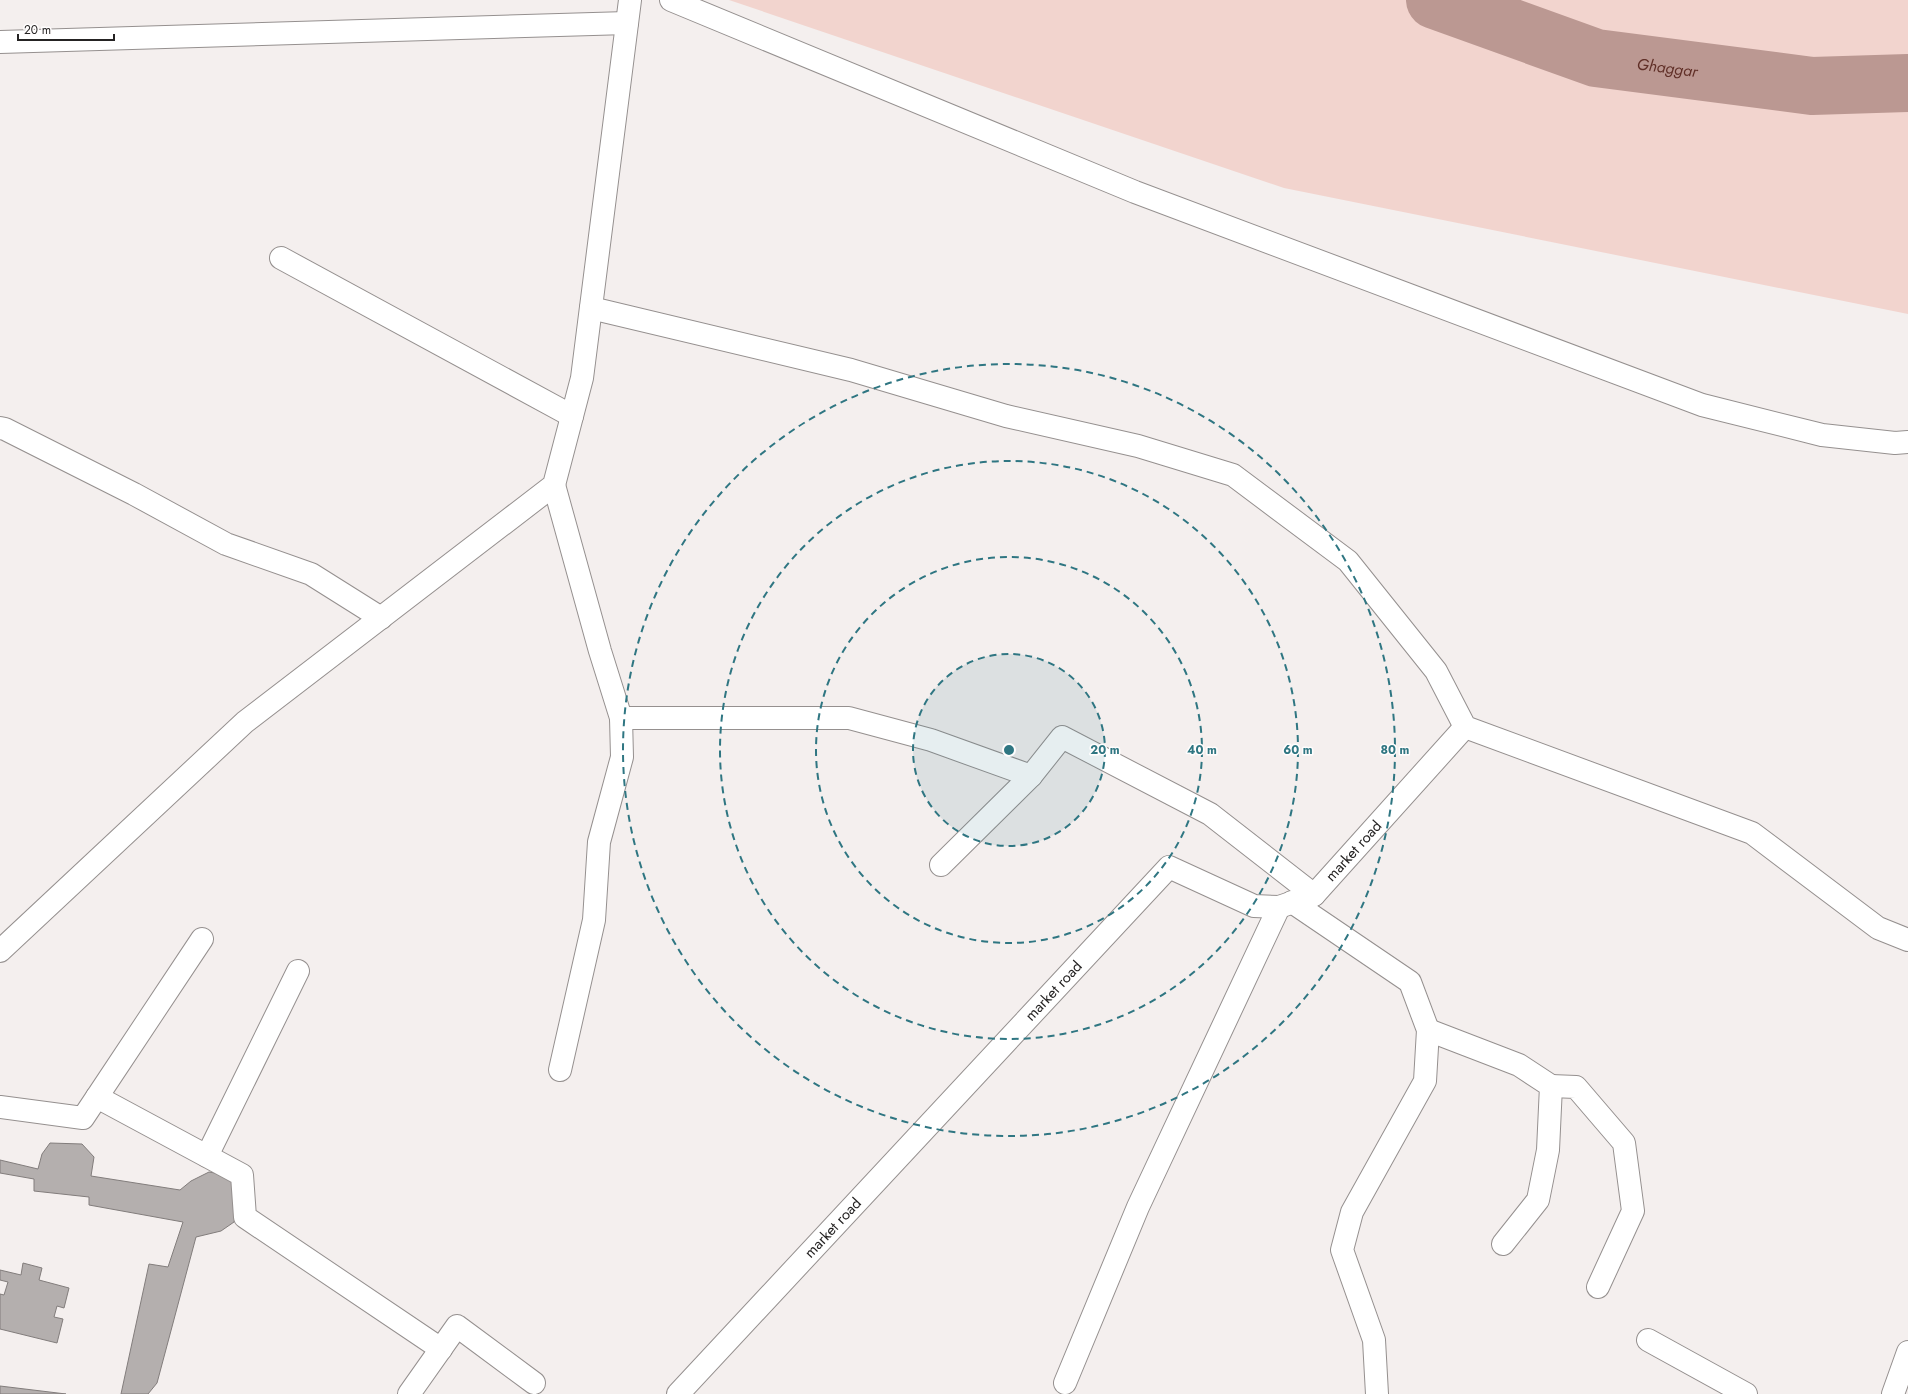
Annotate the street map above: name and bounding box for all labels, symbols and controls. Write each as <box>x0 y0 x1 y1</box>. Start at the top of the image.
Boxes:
scale bar <box>18 16 114 42</box>
text: 20 m <box>24 21 51 39</box>
water label: Ghaggar <box>1636 52 1701 83</box>
text: 20 m <box>1090 741 1120 759</box>
text: 40 m <box>1187 741 1217 759</box>
text: 60 m <box>1283 741 1313 759</box>
text: 80 m <box>1381 741 1410 759</box>
centre of rings <box>1002 743 1016 757</box>
street label: market road <box>1320 816 1387 886</box>
street label: market road <box>1020 956 1087 1026</box>
street label: market road <box>799 1193 866 1263</box>

